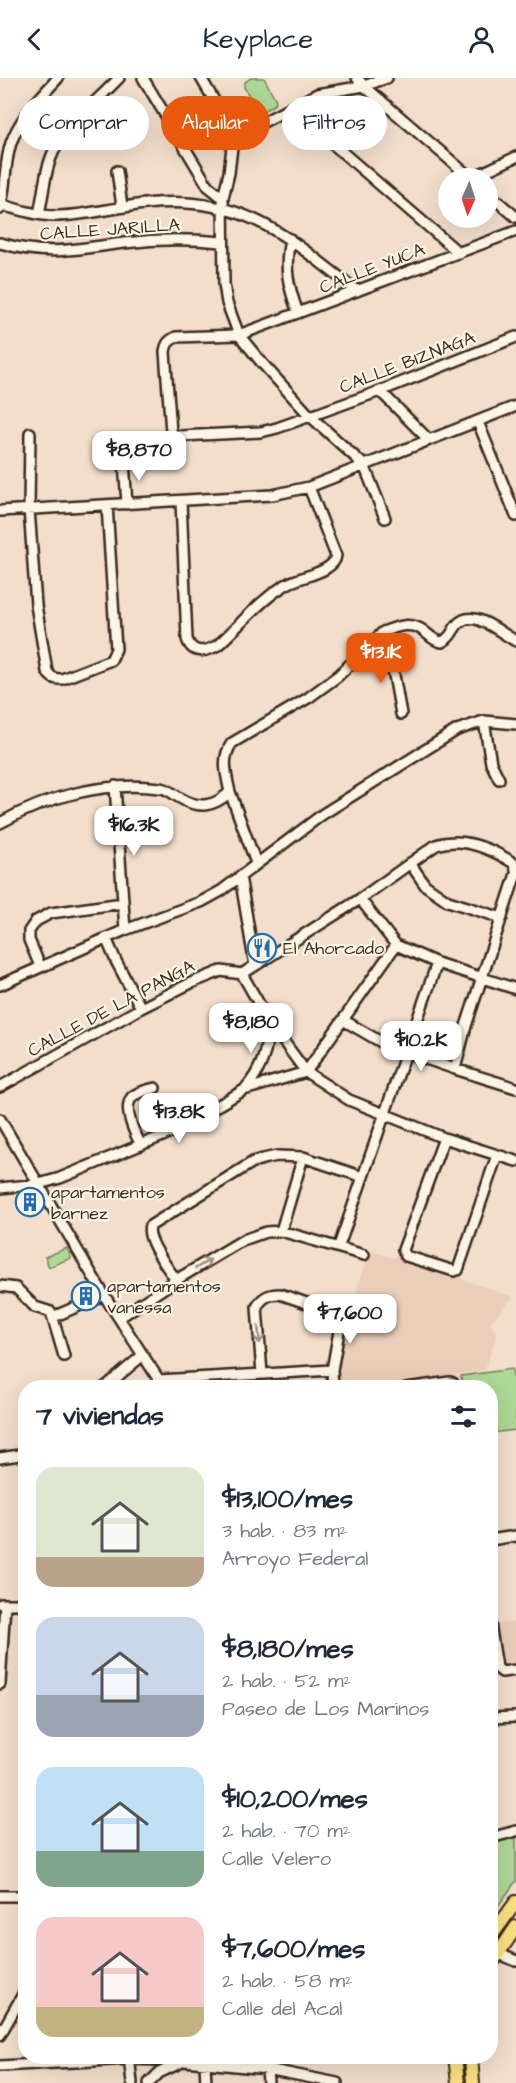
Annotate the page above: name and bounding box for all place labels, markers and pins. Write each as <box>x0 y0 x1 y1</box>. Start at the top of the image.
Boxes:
pin: $8,870 <box>90 431 188 482</box>
pin: $13.1K <box>332 633 430 684</box>
pin: $16.3K <box>85 806 183 857</box>
restaurant icon: El Ahorcado <box>246 932 278 964</box>
place label: El Ahorcado <box>283 936 384 961</box>
pin: $8,180 <box>202 1003 300 1054</box>
pin: $10.2K <box>372 1021 470 1072</box>
pin: $13.8K <box>130 1093 228 1144</box>
place label: apartamentos barnez <box>51 1180 165 1226</box>
building icon: apartamentos barnez <box>14 1186 46 1218</box>
place label: apartamentos vanessa <box>107 1274 221 1320</box>
building icon: apartamentos vanessa <box>70 1280 102 1312</box>
pin: $7,600 <box>301 1294 399 1345</box>

